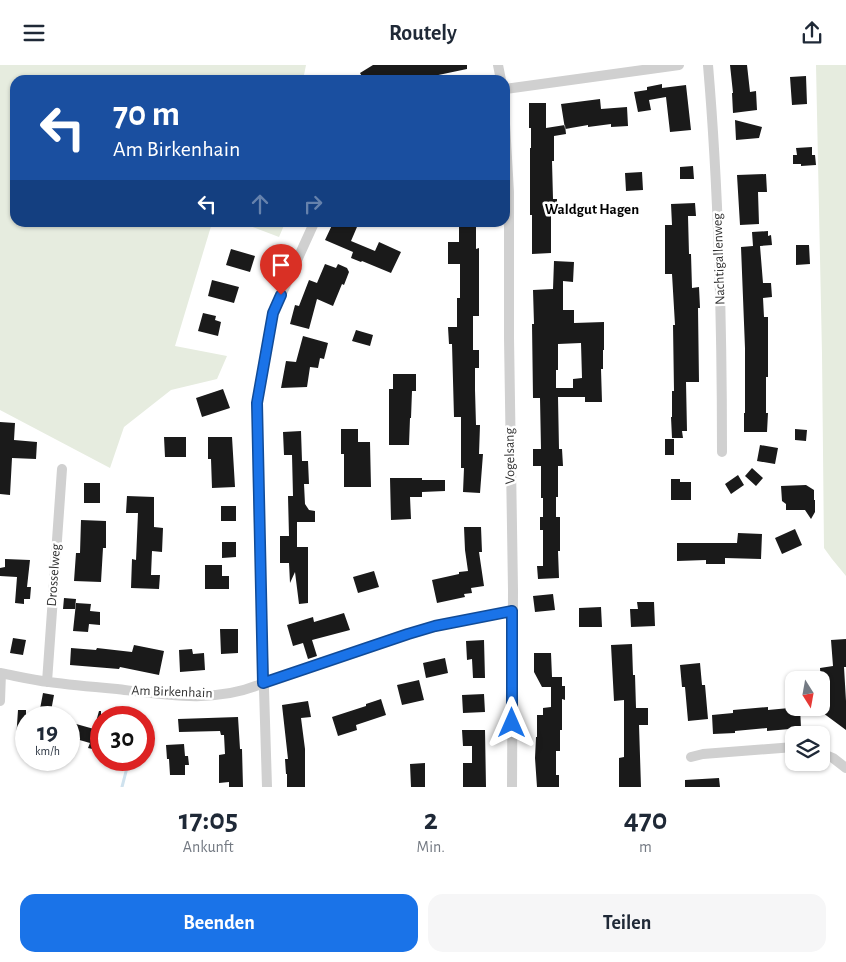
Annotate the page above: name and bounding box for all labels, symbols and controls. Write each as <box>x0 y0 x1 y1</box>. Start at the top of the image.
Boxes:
icon: menu <box>20 19 48 47</box>
icon: share <box>798 19 826 47</box>
text: Routely <box>389 22 457 44</box>
icon: left <box>30 95 95 160</box>
text: 70 m <box>113 97 180 132</box>
text: Am Birkenhain <box>113 138 240 160</box>
icon: left <box>193 190 221 218</box>
icon: ahead <box>246 190 274 218</box>
icon: right <box>299 190 327 218</box>
district label: Waldgut Hagen <box>545 202 639 217</box>
street label: Nachtigallenweg <box>710 213 728 305</box>
pin <box>260 244 302 295</box>
icon: arrive <box>267 251 295 279</box>
street label: Vogelsang <box>503 427 517 484</box>
street label: Drosselweg <box>45 543 63 607</box>
north arrow <box>785 671 830 716</box>
map controls <box>785 671 830 771</box>
street label: Am Birkenhain <box>131 684 213 700</box>
position arrow <box>485 696 537 748</box>
speed limit sign: 30 <box>90 706 155 771</box>
text: 19 <box>37 720 58 745</box>
button: layers <box>785 726 830 771</box>
text: km/h <box>35 745 60 757</box>
text: 17:05 <box>179 805 238 835</box>
text: 2 <box>424 805 438 835</box>
text: 470 <box>624 805 667 835</box>
text: Ankunft <box>183 839 234 855</box>
text: Min. <box>417 839 445 855</box>
text: m <box>639 839 652 855</box>
button: Beenden <box>20 894 418 952</box>
button: Teilen <box>428 894 826 952</box>

